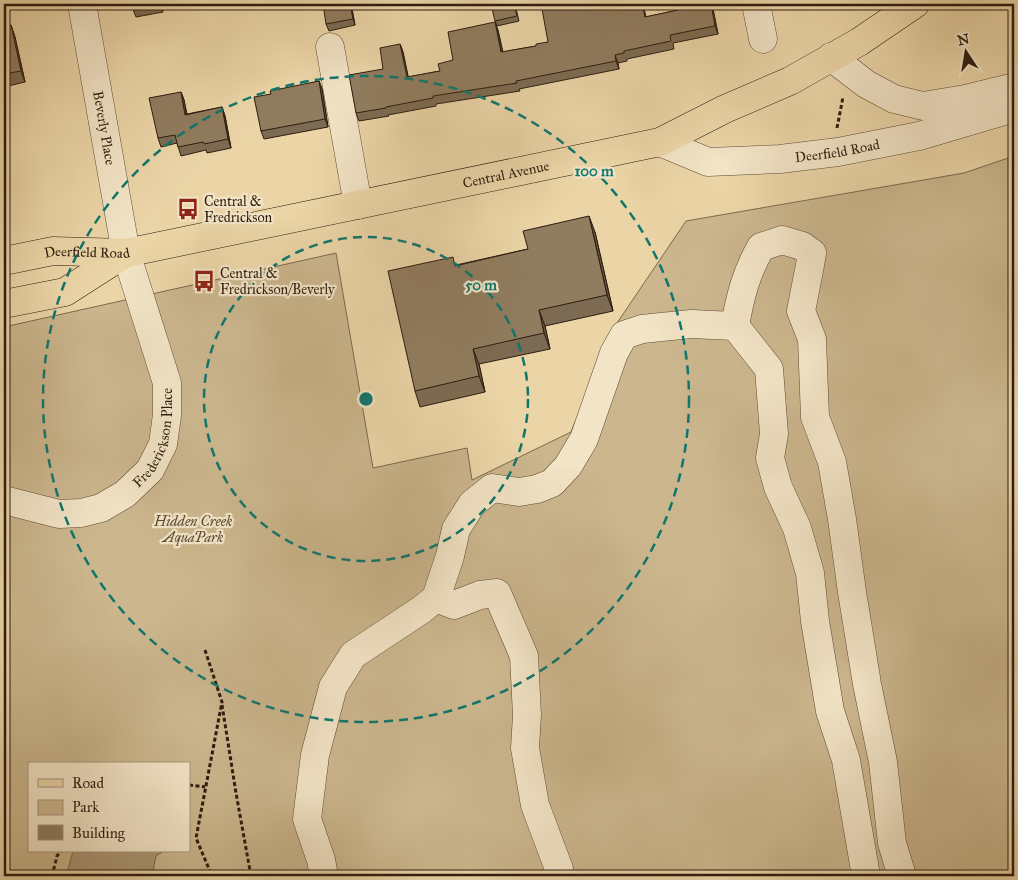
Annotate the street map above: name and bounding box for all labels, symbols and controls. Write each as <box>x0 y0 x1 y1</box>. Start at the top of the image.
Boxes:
north arrow <box>940 28 990 78</box>
text: N <box>956 30 971 49</box>
street label: Beverly Place <box>89 90 119 167</box>
street label: Deerfield Road <box>794 135 881 166</box>
street label: Central Avenue <box>461 157 551 191</box>
text: 100 m <box>574 162 614 180</box>
place label: Central & Fredrickson <box>204 193 273 226</box>
bus stop icon: Central & Fredrickson <box>175 196 201 222</box>
street label: Deerfield Road <box>43 242 131 262</box>
place label: Central & Fredrickson/Beverly <box>220 265 335 298</box>
bus stop icon: Central & Fredrickson/Beverly <box>191 268 217 294</box>
text: 50 m <box>465 276 497 294</box>
street label: Frederickson Place <box>129 388 176 491</box>
centre of rings <box>357 390 375 408</box>
park label: Hidden Creek AquaPark <box>153 513 233 546</box>
legend <box>28 762 190 852</box>
text: Road <box>72 774 104 792</box>
text: Park <box>72 798 99 816</box>
text: Building <box>72 824 126 842</box>

